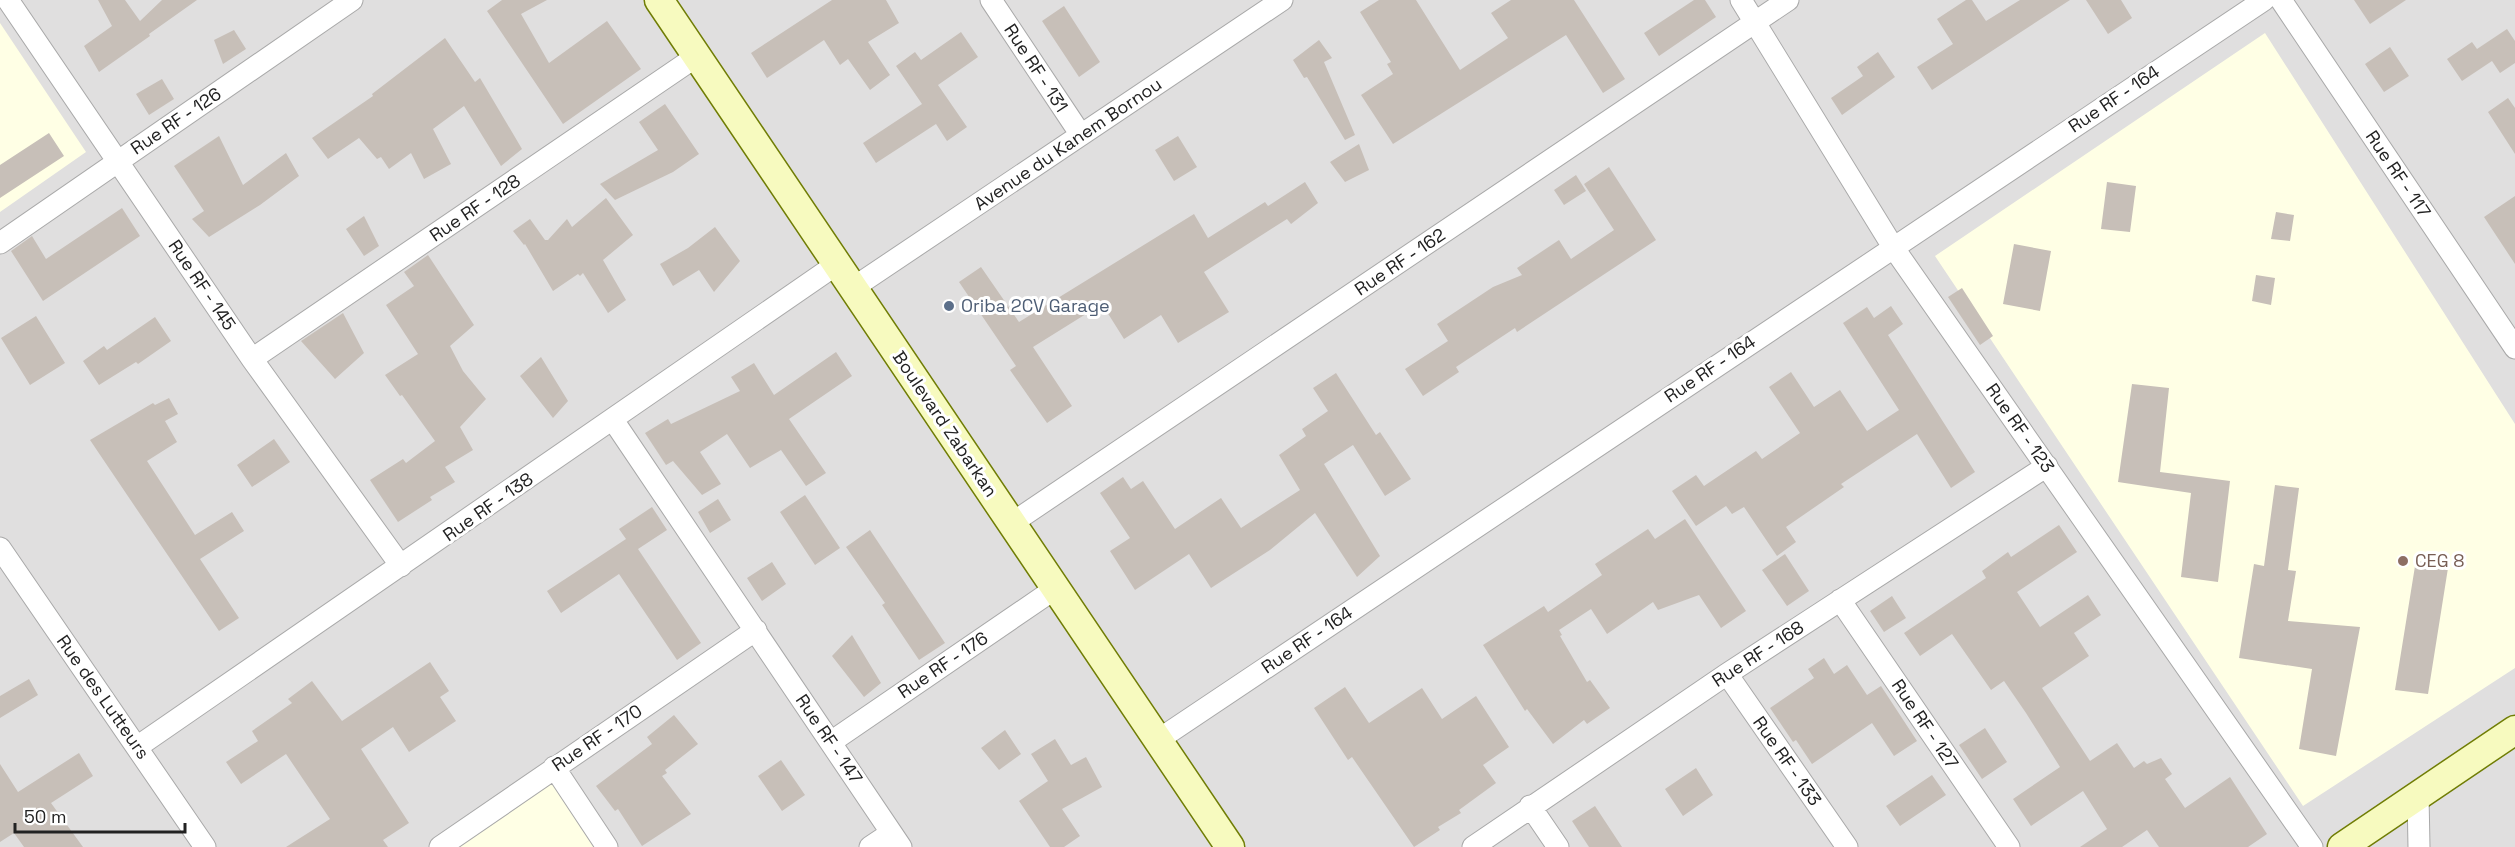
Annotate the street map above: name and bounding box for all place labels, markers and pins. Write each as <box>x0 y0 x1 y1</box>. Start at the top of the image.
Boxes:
place label: Oriba 2CV Garage <box>961 294 1110 317</box>
marker: Oriba 2CV Garage <box>942 299 956 313</box>
place label: CEG 8 <box>2415 549 2464 572</box>
marker: CEG 8 <box>2396 554 2410 568</box>

